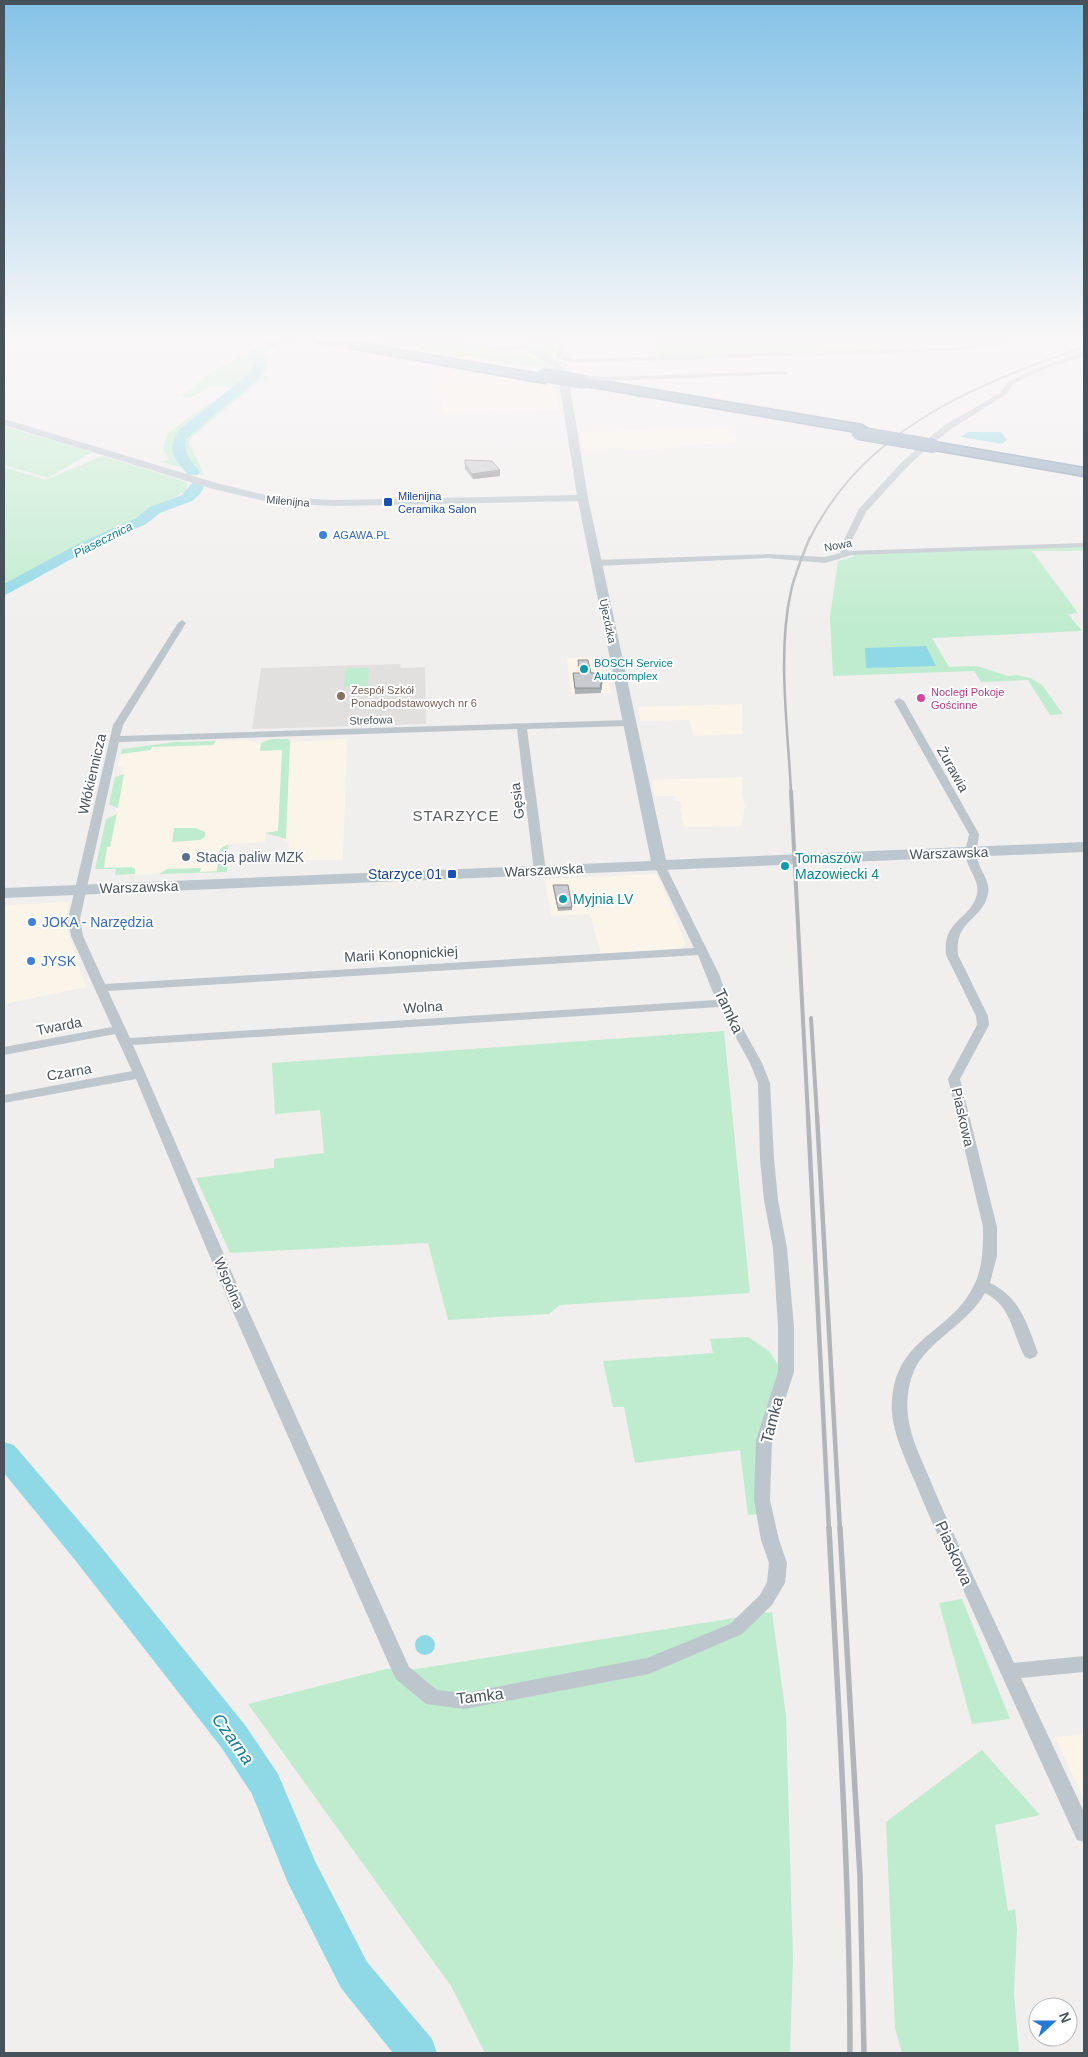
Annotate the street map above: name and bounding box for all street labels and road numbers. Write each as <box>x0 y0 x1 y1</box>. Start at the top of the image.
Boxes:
street label: Milenijna <box>266 493 311 509</box>
street label: Nowa <box>823 536 854 554</box>
street label: Ujezdzka <box>597 598 619 645</box>
street label: Strefowa <box>349 713 394 727</box>
street label: Włókiennicza <box>75 732 109 816</box>
street label: Żurawia <box>934 743 973 795</box>
street label: Gęsia <box>507 782 527 820</box>
street label: Warszawska <box>909 844 989 862</box>
street label: Warszawska <box>504 860 584 880</box>
street label: Warszawska <box>99 878 179 896</box>
street label: Marii Konopnickiej <box>344 943 458 965</box>
street label: Tamka <box>711 986 747 1036</box>
street label: Wolna <box>403 998 443 1016</box>
street label: Twarda <box>35 1014 83 1038</box>
street label: Czarna <box>45 1060 93 1084</box>
street label: Piaskowa <box>948 1086 978 1148</box>
street label: Wspólna <box>211 1255 247 1311</box>
street label: Tamka <box>758 1395 786 1445</box>
street label: Piaskowa <box>932 1518 976 1588</box>
street label: Tamka <box>456 1685 505 1707</box>

